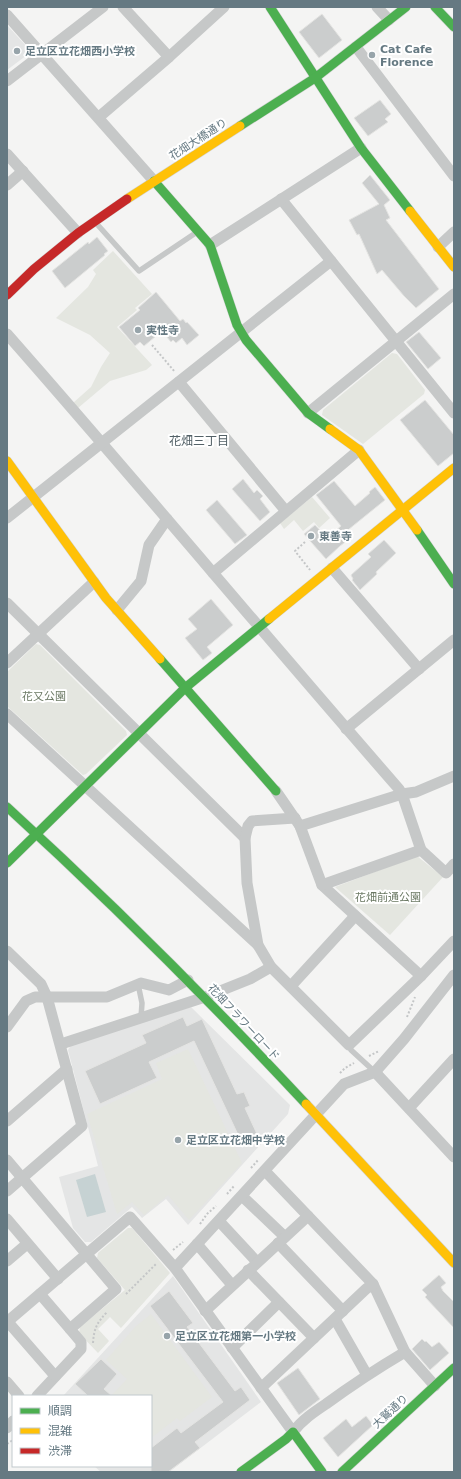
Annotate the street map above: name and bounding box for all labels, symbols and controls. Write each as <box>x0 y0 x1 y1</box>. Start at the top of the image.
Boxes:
place label: Cat Cafe Florence <box>380 43 434 69</box>
place label: 足立区立花畑西小学校 <box>25 45 135 58</box>
marker: 足立区立花畑西小学校 <box>12 46 22 56</box>
marker: Cat Cafe Florence <box>367 50 377 60</box>
street label: 花畑大橋通り <box>167 116 229 163</box>
place label: 実性寺 <box>146 324 179 337</box>
marker: 実性寺 <box>133 325 143 335</box>
district label: 花畑三丁目 <box>169 434 229 448</box>
place label: 東善寺 <box>319 530 352 543</box>
marker: 東善寺 <box>306 531 316 541</box>
park label: 花又公園 <box>22 690 66 703</box>
park label: 花畑前通公園 <box>355 891 421 904</box>
street label: 花畑フラワーロード <box>205 982 282 1063</box>
place label: 足立区立花畑中学校 <box>186 1134 285 1147</box>
marker: 足立区立花畑中学校 <box>173 1135 183 1145</box>
place label: 足立区立花畑第一小学校 <box>175 1330 296 1343</box>
marker: 足立区立花畑第一小学校 <box>162 1331 172 1341</box>
street label: 大鷲通り <box>370 1392 411 1431</box>
legend <box>12 1395 152 1467</box>
text: 順調 <box>48 1404 72 1418</box>
text: 混雑 <box>48 1424 72 1438</box>
text: 渋滞 <box>48 1444 72 1458</box>

